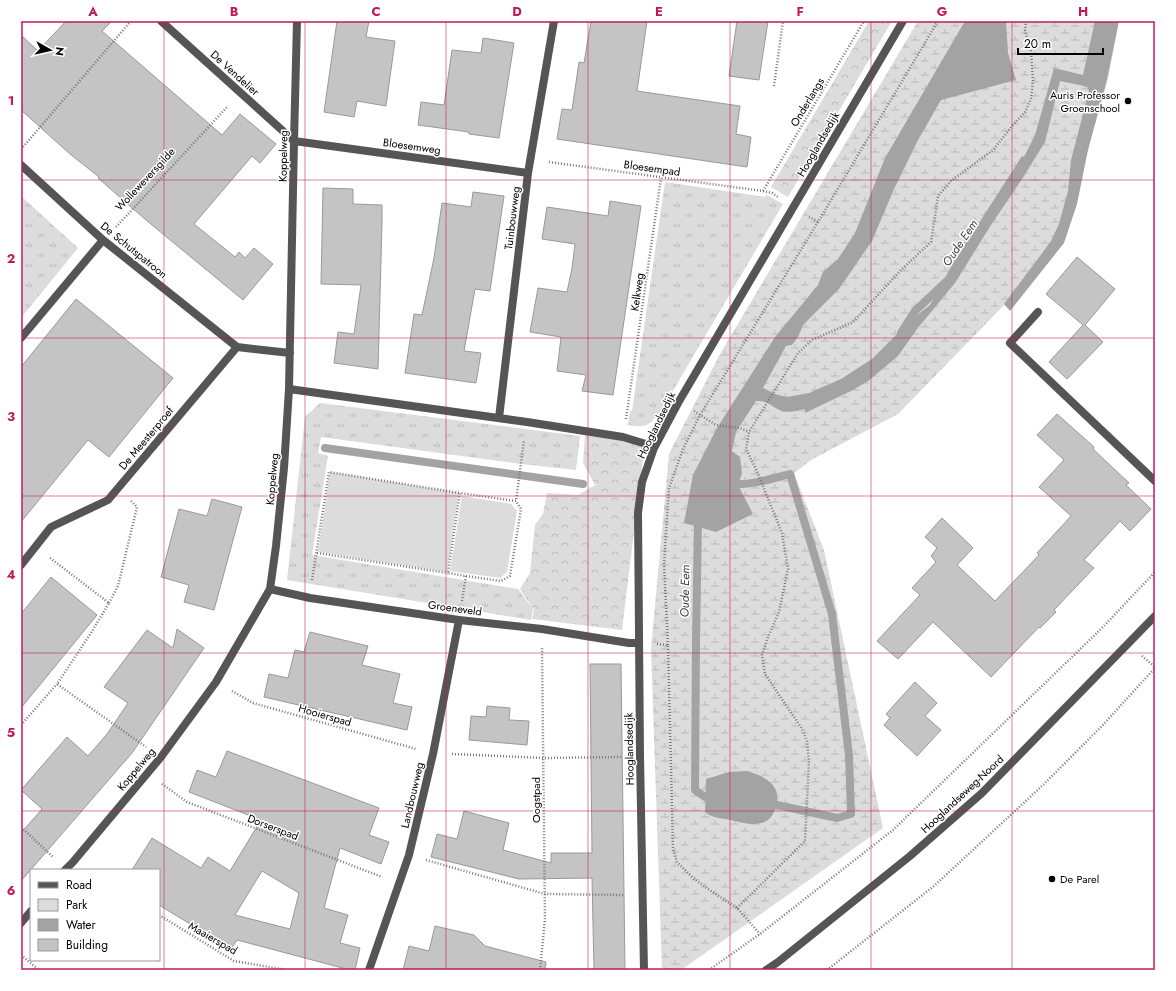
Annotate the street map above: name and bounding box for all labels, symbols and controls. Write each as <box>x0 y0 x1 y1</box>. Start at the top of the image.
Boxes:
text: A <box>87 2 98 21</box>
text: B <box>230 2 239 21</box>
text: C <box>371 2 381 21</box>
text: D <box>512 2 522 21</box>
text: E <box>655 2 663 21</box>
text: F <box>796 2 804 21</box>
text: G <box>937 2 948 21</box>
text: H <box>1078 2 1088 21</box>
north arrow <box>30 30 70 70</box>
scale bar <box>1018 30 1103 56</box>
text: 20 m <box>1024 35 1051 53</box>
text: N <box>51 46 68 57</box>
street label: De Vendelier <box>207 47 263 100</box>
street label: Onderlangs <box>786 74 828 129</box>
place label: Auris Professor Groenschool <box>1050 87 1120 116</box>
text: 1 <box>8 91 14 110</box>
marker: Auris Professor Groenschool <box>1123 96 1133 106</box>
street label: Hooglandsedijk <box>793 108 843 180</box>
street label: Koppelweg <box>275 130 291 182</box>
street label: Bloesemweg <box>382 134 442 158</box>
street label: Wolleweversgilde <box>111 143 179 214</box>
street label: Bloesempad <box>623 156 681 180</box>
street label: Tuinbouwweg <box>500 185 524 251</box>
water label: Oude Eem <box>938 216 982 270</box>
street label: De Schutspatroon <box>97 218 171 282</box>
text: 2 <box>7 249 15 268</box>
street label: Kelkweg <box>626 272 648 312</box>
street label: Hooglandsedijk <box>633 389 679 461</box>
street label: De Meesterproef <box>115 402 178 473</box>
text: 3 <box>7 407 15 426</box>
street label: Koppelweg <box>262 452 282 506</box>
water label: Oude Eem <box>676 564 694 618</box>
text: 4 <box>6 565 16 584</box>
street label: Groeneveld <box>427 596 483 620</box>
street label: Hooierspad <box>297 700 353 730</box>
street label: Hooglandsedijk <box>620 712 638 786</box>
text: 5 <box>7 723 15 742</box>
street label: Koppelweg <box>113 744 159 794</box>
street label: Hooglandseweg-Noord <box>917 751 1007 837</box>
street label: Landbouwweg <box>397 760 427 830</box>
street label: Oogstpad <box>528 777 544 823</box>
street label: Dorserspad <box>245 810 301 844</box>
legend <box>30 869 160 961</box>
place label: De Parel <box>1060 871 1099 887</box>
marker: De Parel <box>1047 874 1057 884</box>
text: Road <box>66 876 92 894</box>
text: 6 <box>7 881 16 900</box>
text: Park <box>66 896 88 914</box>
text: Water <box>66 916 97 934</box>
street label: Maaierspad <box>186 918 240 958</box>
text: Building <box>66 936 108 954</box>

